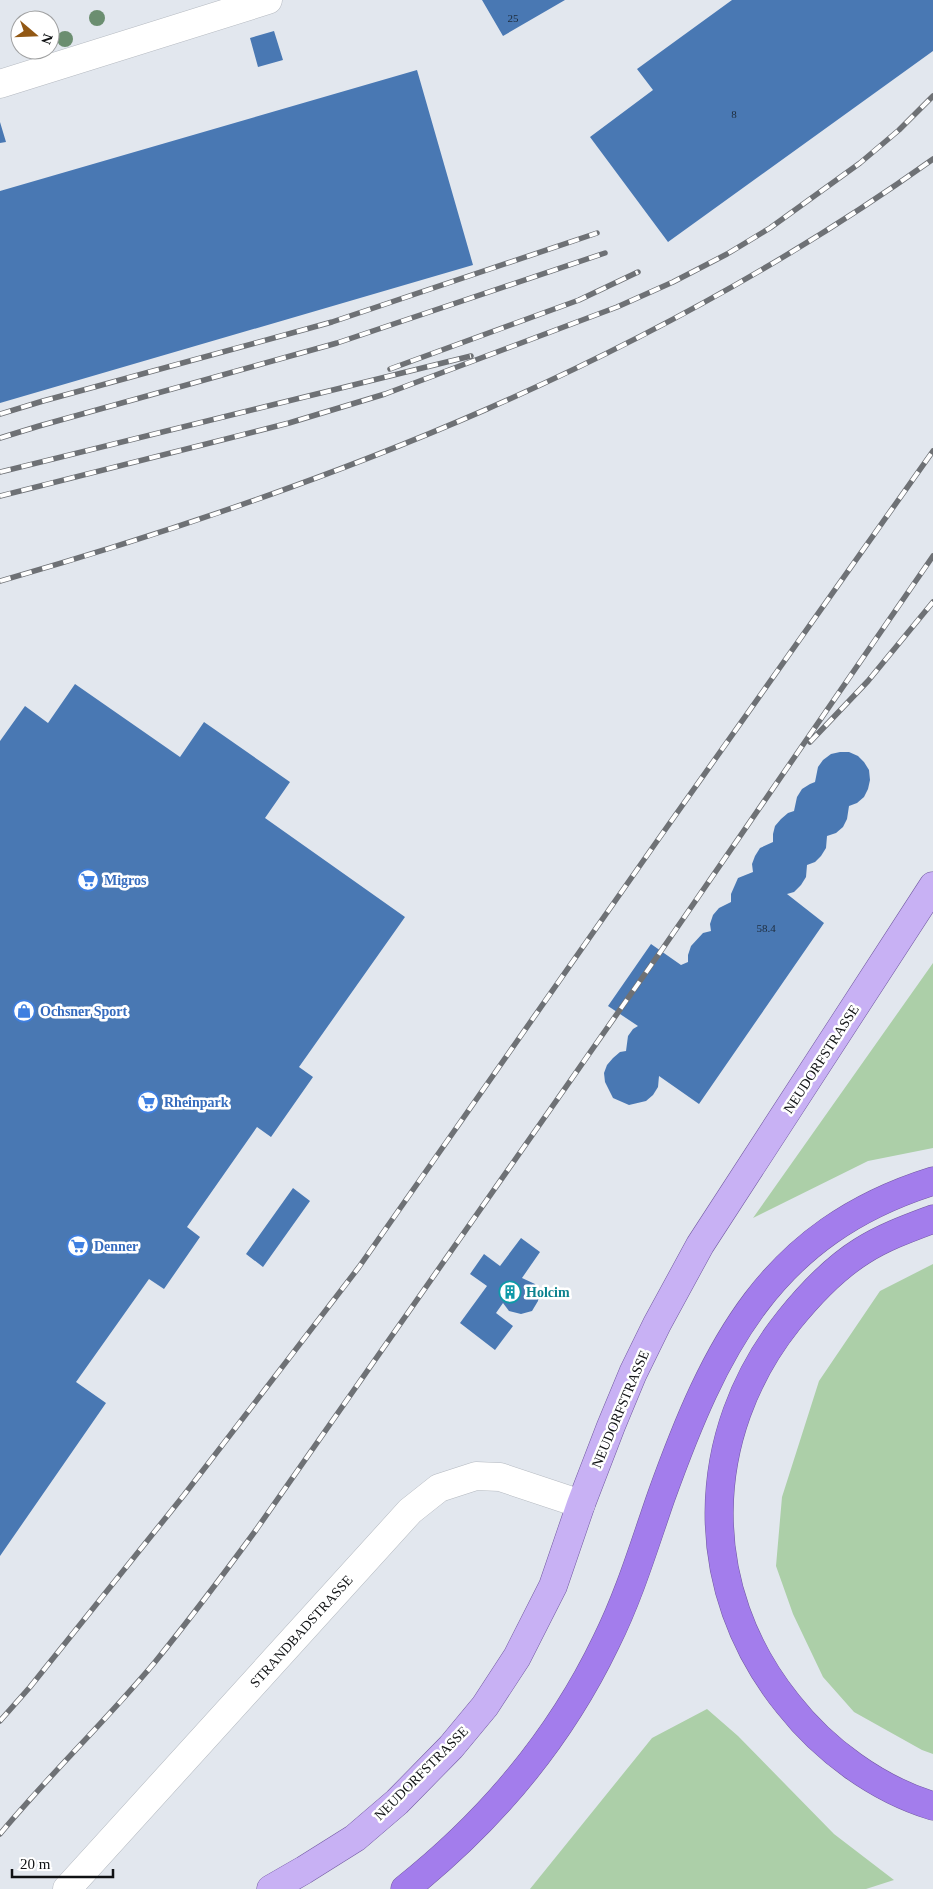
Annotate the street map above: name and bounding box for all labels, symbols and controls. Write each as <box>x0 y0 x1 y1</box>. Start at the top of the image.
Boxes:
north arrow <box>10 10 60 60</box>
house number: 25 <box>508 12 519 24</box>
text: N <box>38 32 56 46</box>
house number: 8 <box>731 108 737 120</box>
supermarket icon: Migros <box>76 868 100 892</box>
place label: Migros <box>104 873 147 888</box>
house number: 58.4 <box>756 922 776 934</box>
shop icon: Ochsner Sport <box>12 999 36 1023</box>
street label: NEUDORFSTRASSE <box>781 1002 862 1116</box>
place label: Ochsner Sport <box>40 1004 128 1019</box>
supermarket icon: Rheinpark <box>136 1090 160 1114</box>
place label: Rheinpark <box>164 1095 229 1110</box>
supermarket icon: Denner <box>66 1234 90 1258</box>
place label: Denner <box>94 1239 138 1254</box>
building icon: Holcim <box>498 1280 522 1304</box>
place label: Holcim <box>526 1285 570 1300</box>
street label: NEUDORFSTRASSE <box>589 1348 652 1470</box>
street label: STRANDBADSTRASSE <box>247 1572 356 1690</box>
street label: NEUDORFSTRASSE <box>371 1723 471 1823</box>
scale bar <box>12 1846 114 1878</box>
text: 20 m <box>20 1856 51 1872</box>

